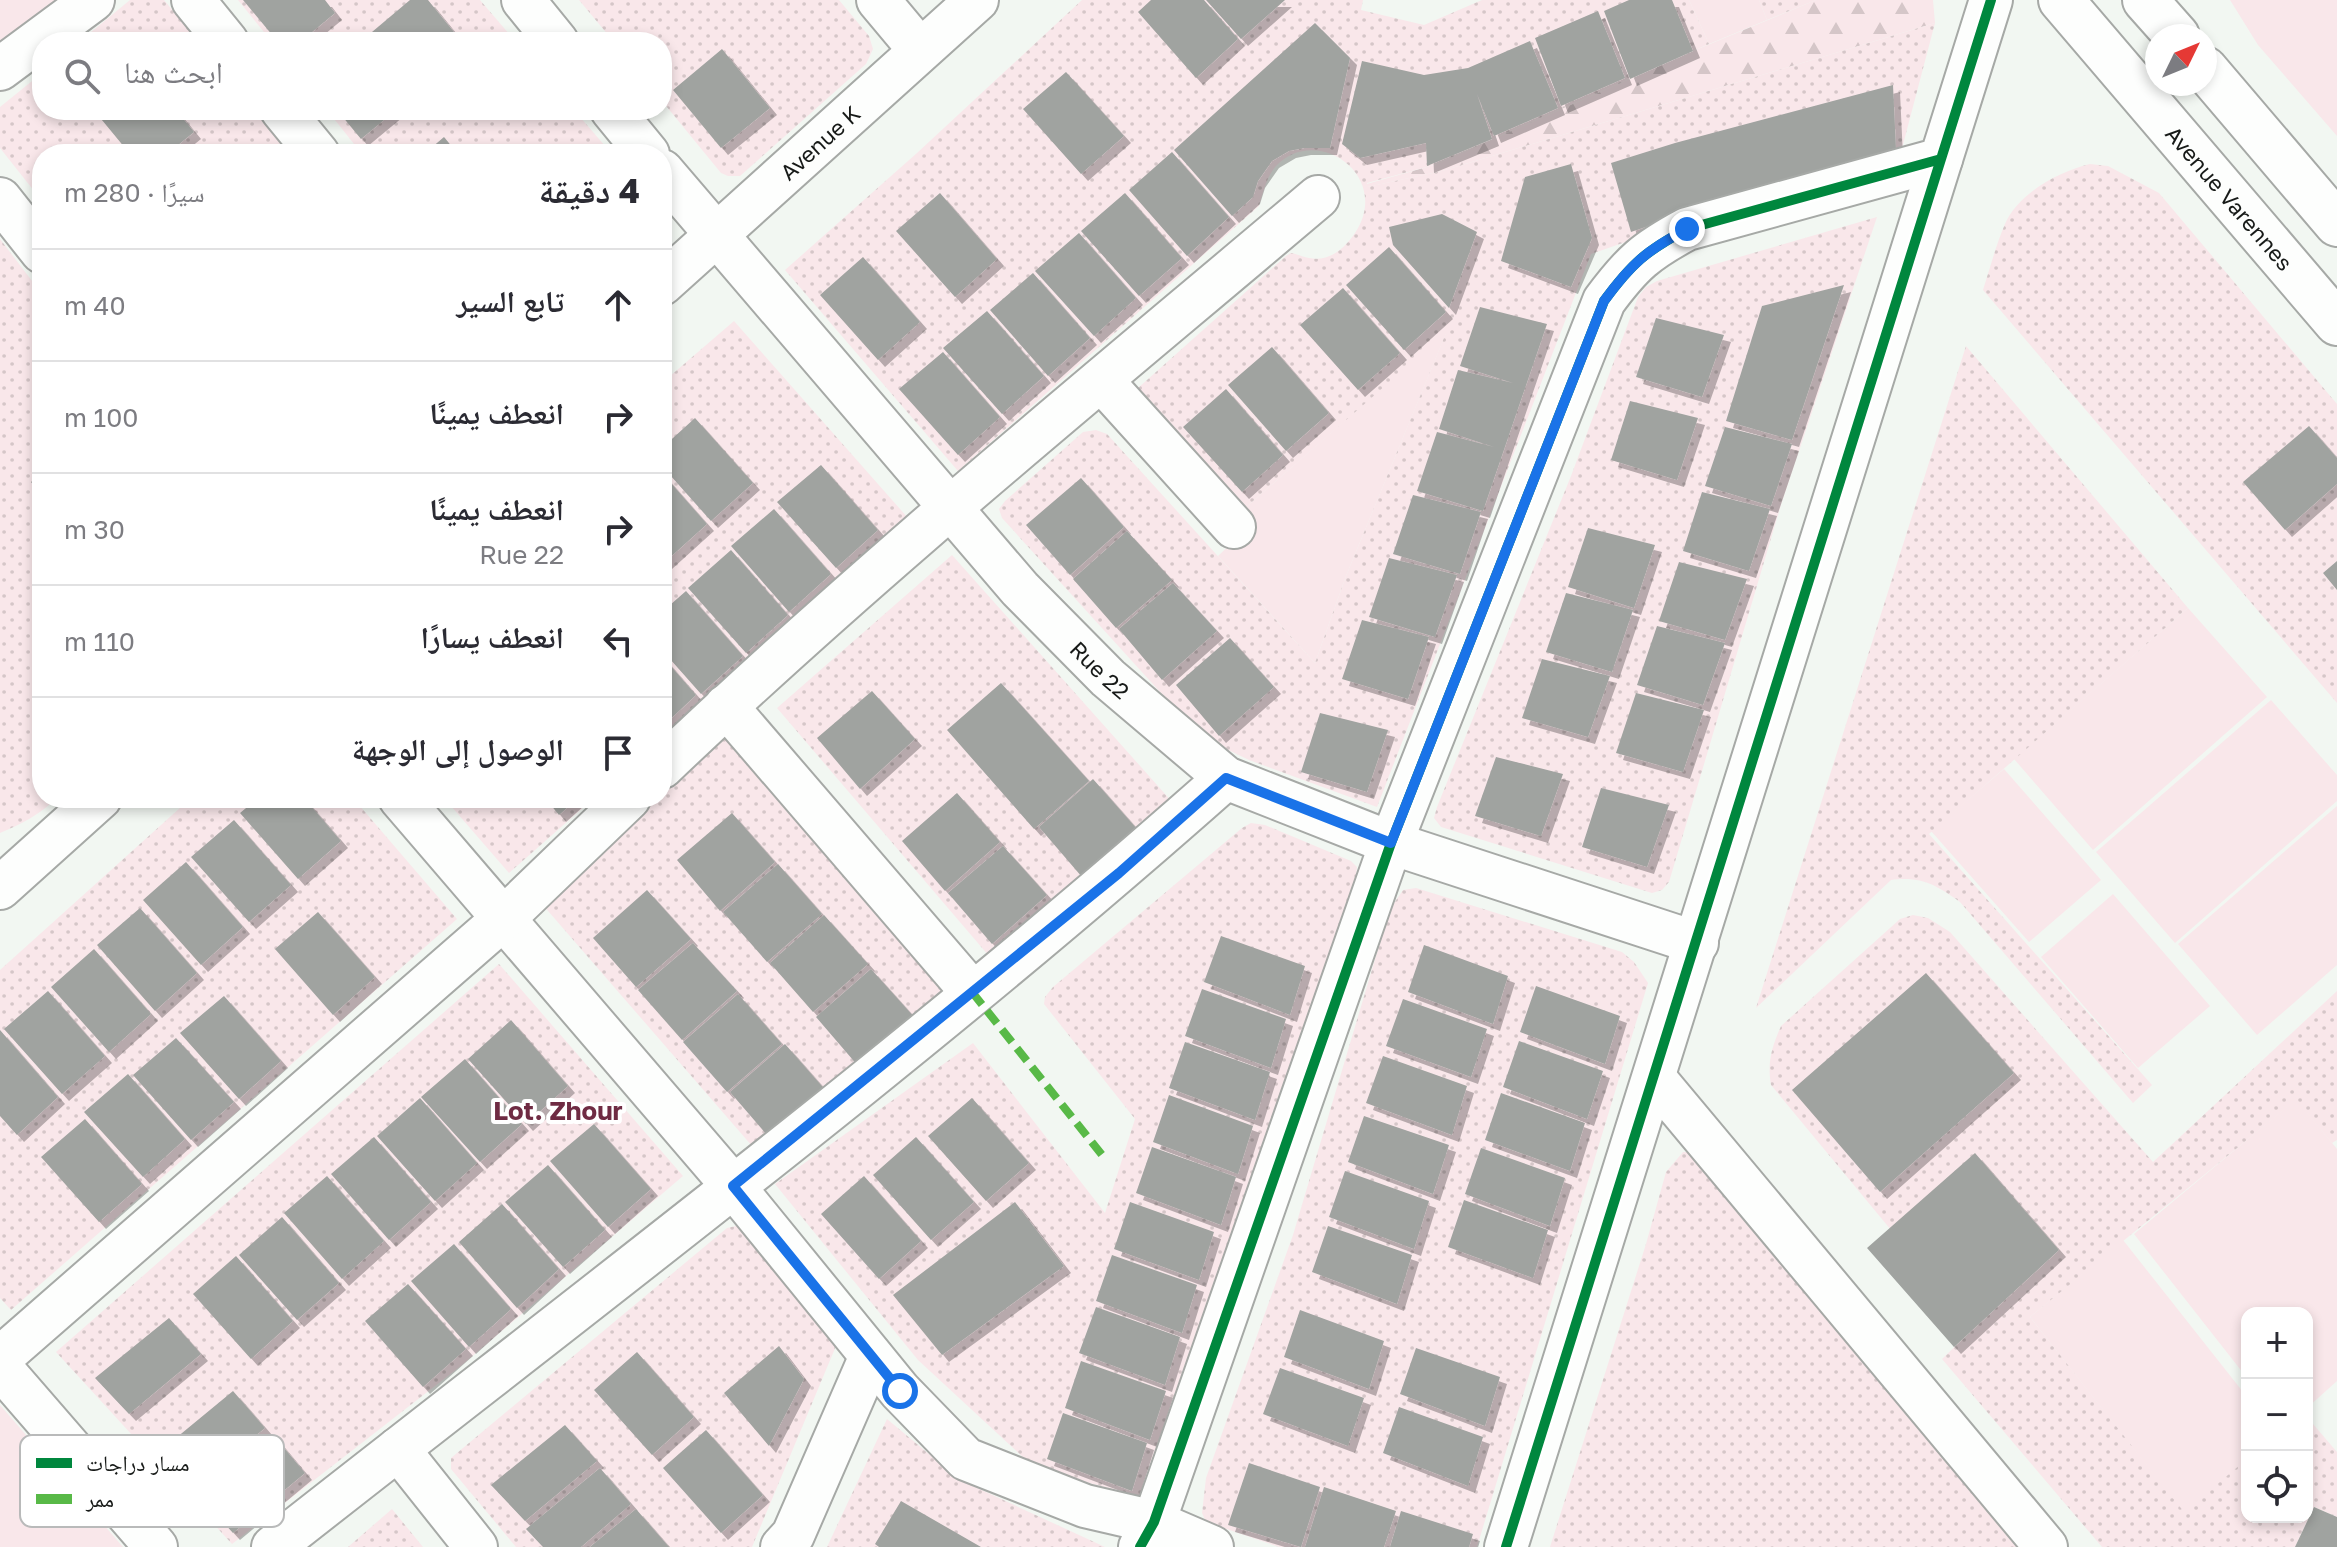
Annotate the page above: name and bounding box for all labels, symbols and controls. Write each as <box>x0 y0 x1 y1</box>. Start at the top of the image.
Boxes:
north arrow <box>2145 24 2217 96</box>
search box <box>32 32 672 120</box>
icon: search <box>60 54 104 98</box>
text: ابحث هنا <box>124 54 223 90</box>
street label: Avenue K <box>774 99 865 185</box>
street label: Avenue Varennes <box>2161 120 2299 276</box>
text: 4 دقيقة <box>539 170 640 210</box>
text: سيرًا · 280 m <box>64 177 205 208</box>
route end <box>1669 211 1705 247</box>
text: تابع السير <box>456 283 564 319</box>
icon: ahead <box>596 283 640 327</box>
text: 40 m <box>64 290 126 321</box>
text: انعطف يمينًا <box>429 395 564 431</box>
icon: right <box>596 395 640 439</box>
text: 100 m <box>64 402 138 433</box>
text: انعطف يمينًا <box>429 491 564 527</box>
icon: right <box>596 507 640 551</box>
text: 30 m <box>64 514 125 545</box>
text: Rue 22 <box>479 539 564 570</box>
text: انعطف يسارًا <box>420 619 564 655</box>
icon: left <box>596 619 640 663</box>
text: 110 m <box>64 626 135 657</box>
street label: Rue 22 <box>1065 635 1135 704</box>
text: الوصول إلى الوجهة <box>352 731 564 767</box>
icon: arrive <box>596 731 640 775</box>
district label: Lot. Zhour <box>493 1095 623 1126</box>
map controls <box>2241 1307 2313 1523</box>
button: + <box>2241 1307 2313 1379</box>
route start <box>882 1373 918 1409</box>
button: − <box>2241 1379 2313 1451</box>
legend <box>20 1435 284 1527</box>
text: مسار دراجات <box>86 1449 190 1476</box>
button: locate <box>2241 1451 2313 1523</box>
text: ممر <box>85 1485 114 1512</box>

